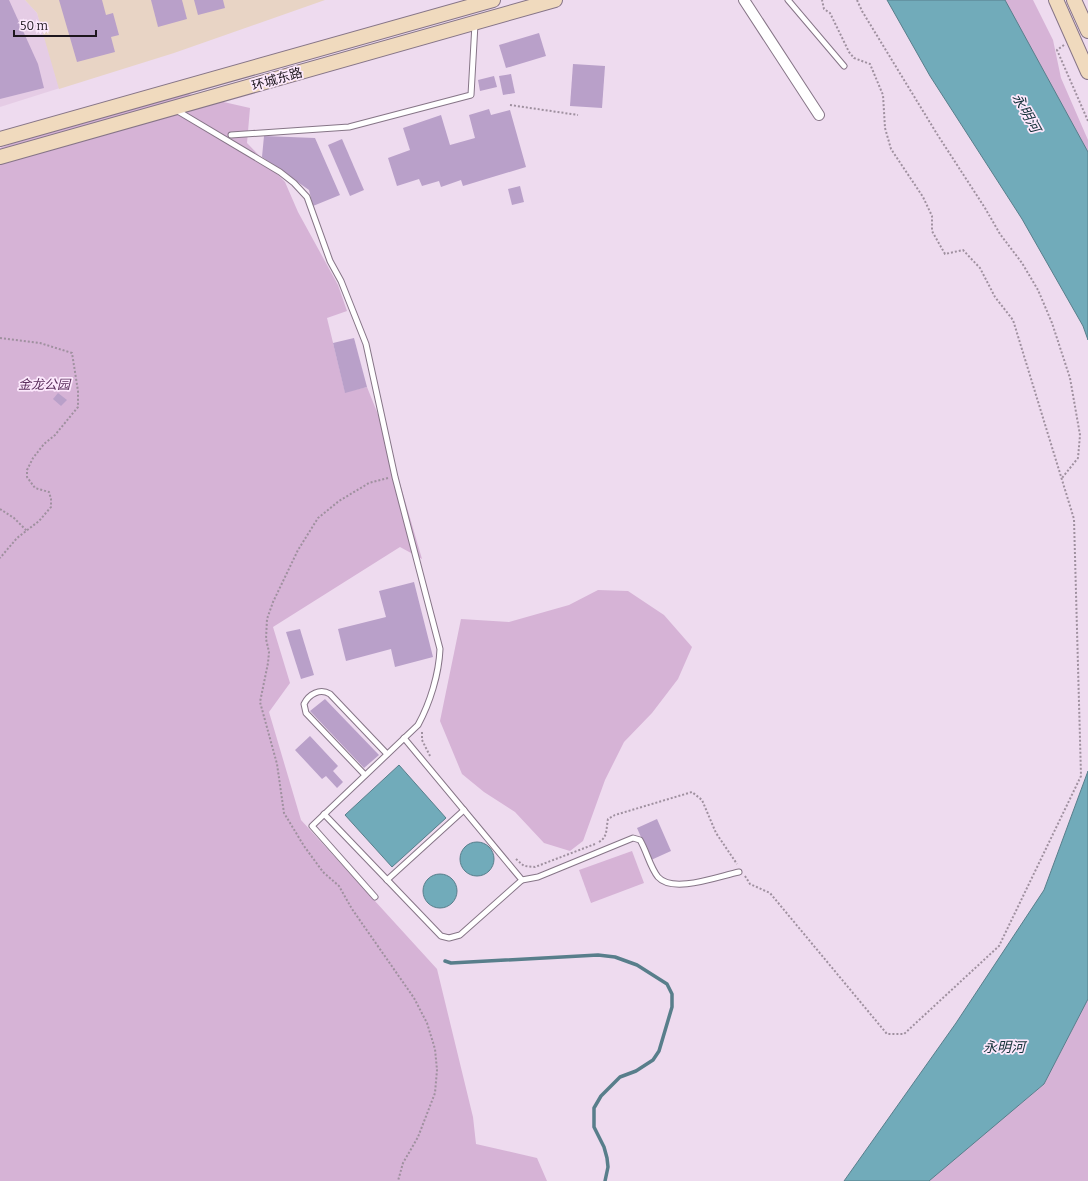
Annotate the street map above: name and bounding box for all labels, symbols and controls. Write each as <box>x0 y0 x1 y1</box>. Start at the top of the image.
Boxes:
scale bar <box>14 12 96 38</box>
text: 50 m <box>20 19 49 33</box>
street label: 环城东路 <box>250 65 304 93</box>
water label: 永明河 <box>1008 91 1045 138</box>
park label: 金龙公园 <box>18 377 72 392</box>
water label: 永明河 <box>983 1039 1028 1056</box>

